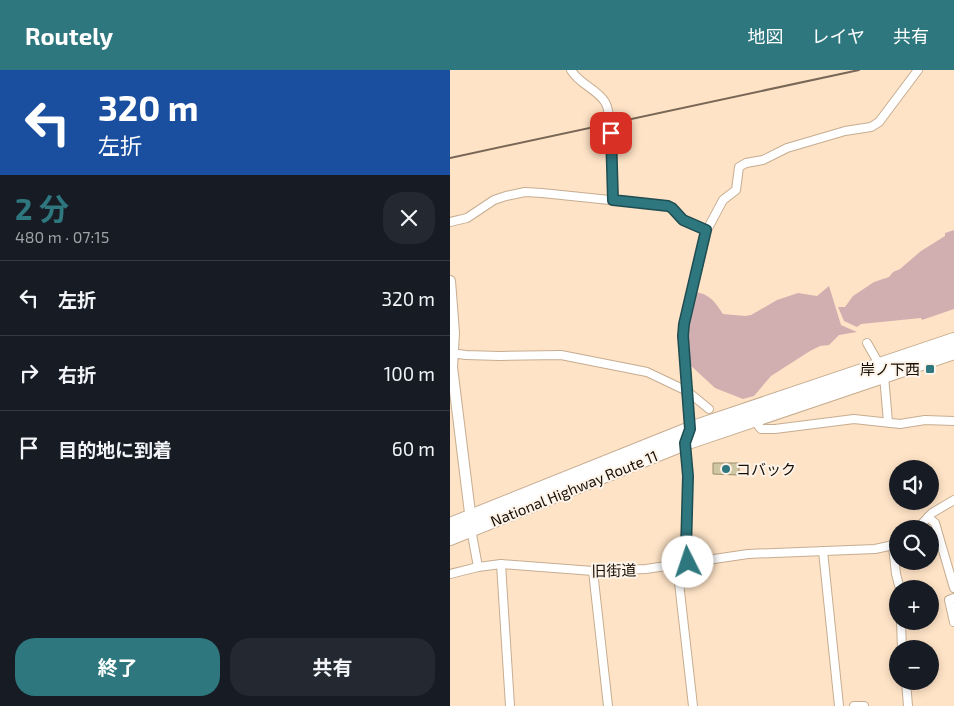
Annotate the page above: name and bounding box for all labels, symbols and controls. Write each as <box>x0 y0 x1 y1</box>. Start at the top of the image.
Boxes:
text: Routely <box>25 21 113 50</box>
text: 地図 <box>748 25 784 47</box>
text: レイヤ <box>812 25 865 47</box>
text: 共有 <box>893 25 929 47</box>
text: 320 m <box>98 86 199 128</box>
icon: left <box>15 90 80 155</box>
pin <box>590 112 632 154</box>
icon: arrive <box>597 119 625 147</box>
text: 左折 <box>98 132 142 158</box>
text: 2 分 <box>15 190 69 226</box>
button: close <box>383 192 435 244</box>
text: 480 m · 07:15 <box>15 227 109 246</box>
icon: left <box>15 284 43 312</box>
text: 320 m <box>381 287 435 310</box>
text: 左折 <box>58 288 96 311</box>
icon: right <box>15 359 43 387</box>
place label: 岸ノ下西 <box>860 360 920 378</box>
text: 100 m <box>384 362 435 385</box>
text: 右折 <box>58 363 96 386</box>
marker: 岸ノ下西 <box>924 363 936 375</box>
icon: arrive <box>15 434 43 462</box>
text: 60 m <box>392 437 435 460</box>
text: 目的地に到着 <box>58 438 172 461</box>
street label: National Highway Route 11 <box>488 446 660 530</box>
place label: コバック <box>736 460 796 478</box>
map controls <box>889 460 939 690</box>
button: sound <box>889 460 939 510</box>
marker: コバック <box>720 463 732 475</box>
button: search <box>889 520 939 570</box>
position arrow <box>661 535 713 587</box>
street label: 旧街道 <box>591 561 637 579</box>
button: + <box>889 580 939 630</box>
button: 終了 <box>15 638 220 696</box>
button: 共有 <box>230 638 435 696</box>
button: − <box>889 640 939 690</box>

